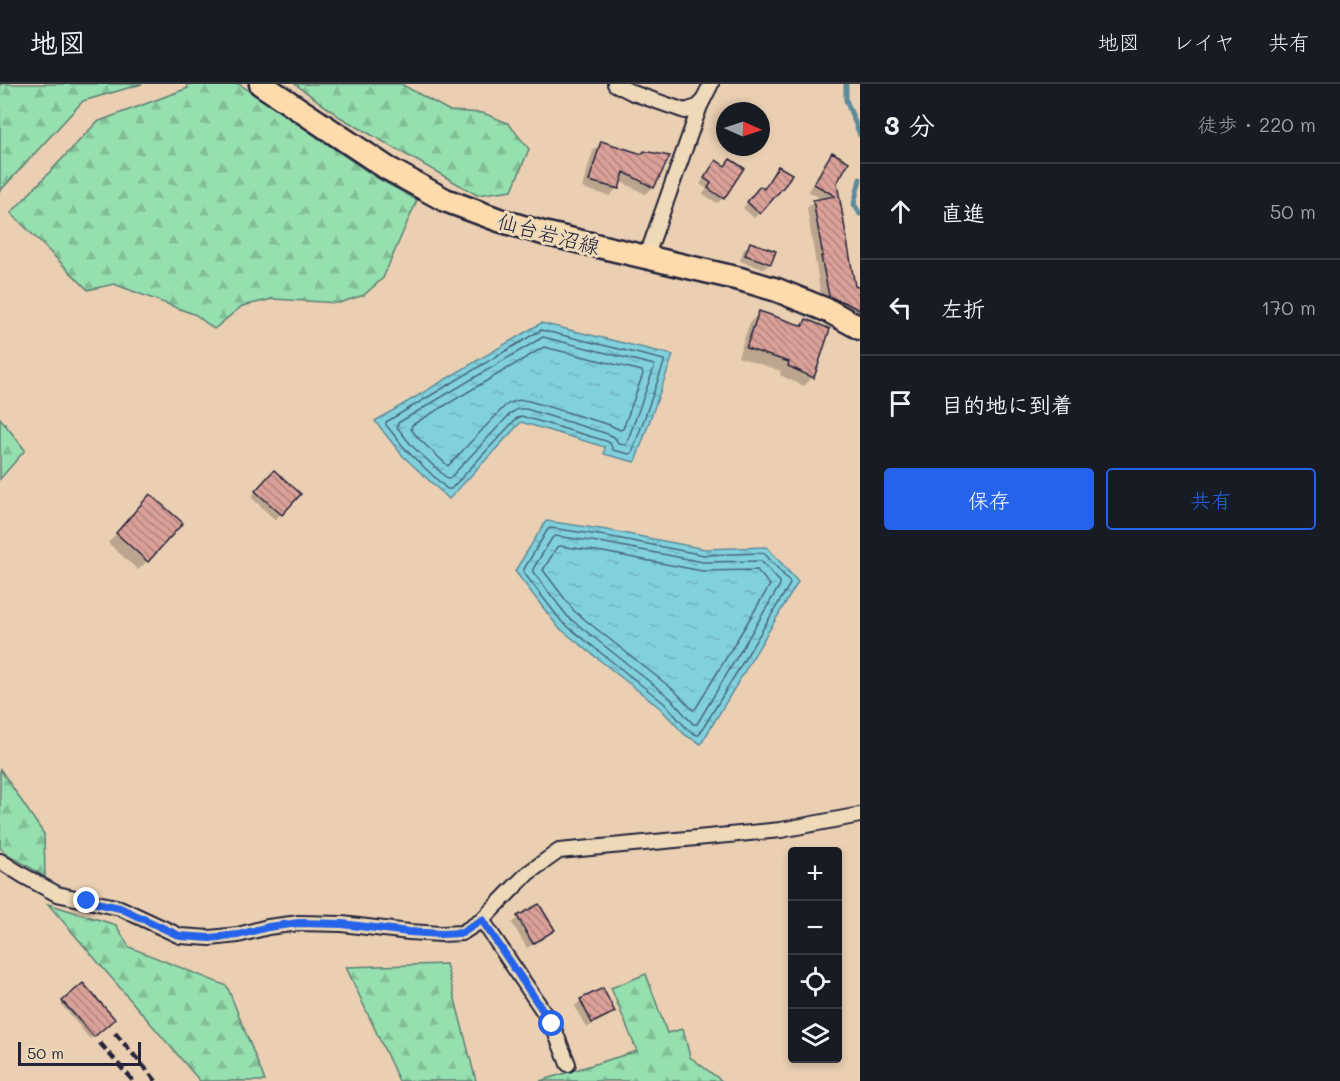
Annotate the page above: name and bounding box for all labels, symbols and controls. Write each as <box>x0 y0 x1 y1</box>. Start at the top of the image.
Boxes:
text: 地図 <box>30 24 86 60</box>
text: 地図 <box>1098 28 1140 55</box>
text: レイヤ <box>1173 28 1235 55</box>
text: 共有 <box>1268 28 1310 55</box>
north arrow <box>716 102 770 156</box>
text: 3 分 <box>884 108 935 142</box>
text: 徒歩 · 220 m <box>1198 111 1316 137</box>
icon: ahead <box>884 195 917 228</box>
text: 直進 <box>941 198 985 227</box>
text: 50 m <box>1270 198 1316 224</box>
street label: 仙台岩沼線 <box>495 206 603 260</box>
icon: left <box>884 291 917 324</box>
text: 左折 <box>941 294 985 323</box>
text: 170 m <box>1261 294 1316 320</box>
icon: arrive <box>884 387 917 420</box>
text: 目的地に到着 <box>941 390 1073 419</box>
button: 保存 <box>884 468 1094 530</box>
button: 共有 <box>1106 468 1316 530</box>
map controls <box>788 847 842 1063</box>
button: + <box>788 847 842 901</box>
route end <box>73 887 99 913</box>
button: − <box>788 901 842 955</box>
button: locate <box>788 955 842 1009</box>
button: layers <box>788 1009 842 1063</box>
route start <box>538 1010 564 1036</box>
scale bar <box>18 1039 141 1066</box>
text: 50 m <box>27 1042 64 1063</box>

